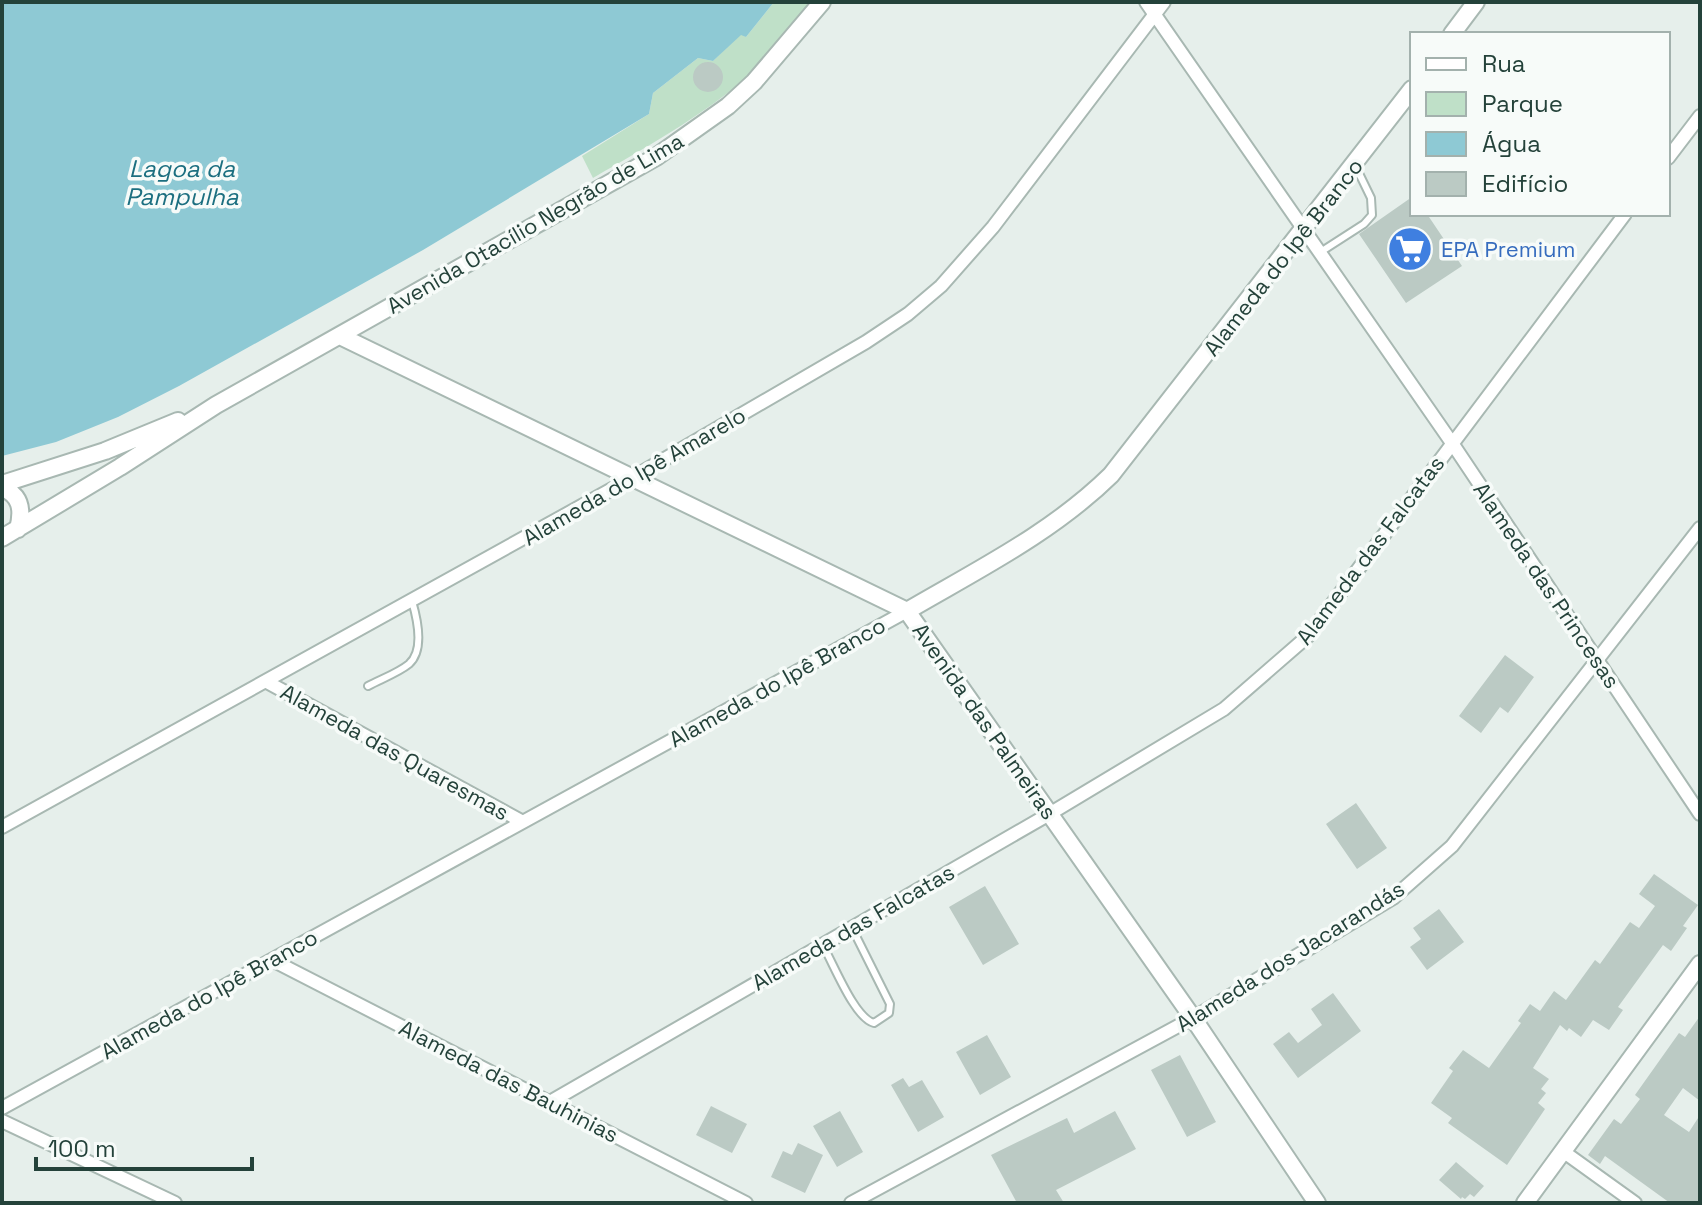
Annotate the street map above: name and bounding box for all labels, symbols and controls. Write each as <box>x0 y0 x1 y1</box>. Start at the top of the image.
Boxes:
legend <box>1410 32 1670 216</box>
text: Rua <box>1482 48 1526 79</box>
text: Parque <box>1482 88 1563 119</box>
street label: Avenida Otacílio Negrão de Lima <box>382 126 689 320</box>
text: Água <box>1482 128 1541 159</box>
water label: Lagoa da Pampulha <box>125 153 239 212</box>
street label: Alameda do Ipê Branco <box>1197 153 1369 361</box>
text: Edifício <box>1482 168 1568 199</box>
supermarket icon: EPA Premium <box>1386 225 1434 273</box>
place label: EPA Premium <box>1441 235 1575 263</box>
street label: Alameda do Ipê Amarelo <box>517 401 751 551</box>
street label: Alameda das Falcatas <box>1290 450 1450 650</box>
street label: Alameda das Princesas <box>1468 477 1626 693</box>
street label: Alameda do Ipê Branco <box>664 611 890 753</box>
street label: Avenida das Palmeiras <box>907 617 1063 825</box>
street label: Alameda das Quaresmas <box>276 678 514 826</box>
street label: Alameda das Falcatas <box>747 858 959 996</box>
street label: Alameda dos Jacarandás <box>1170 874 1410 1038</box>
street label: Alameda do Ipê Branco <box>96 923 322 1065</box>
street label: Alameda das Bauhinias <box>395 1013 623 1149</box>
scale bar <box>36 1121 252 1171</box>
text: 100 m <box>48 1133 116 1164</box>

